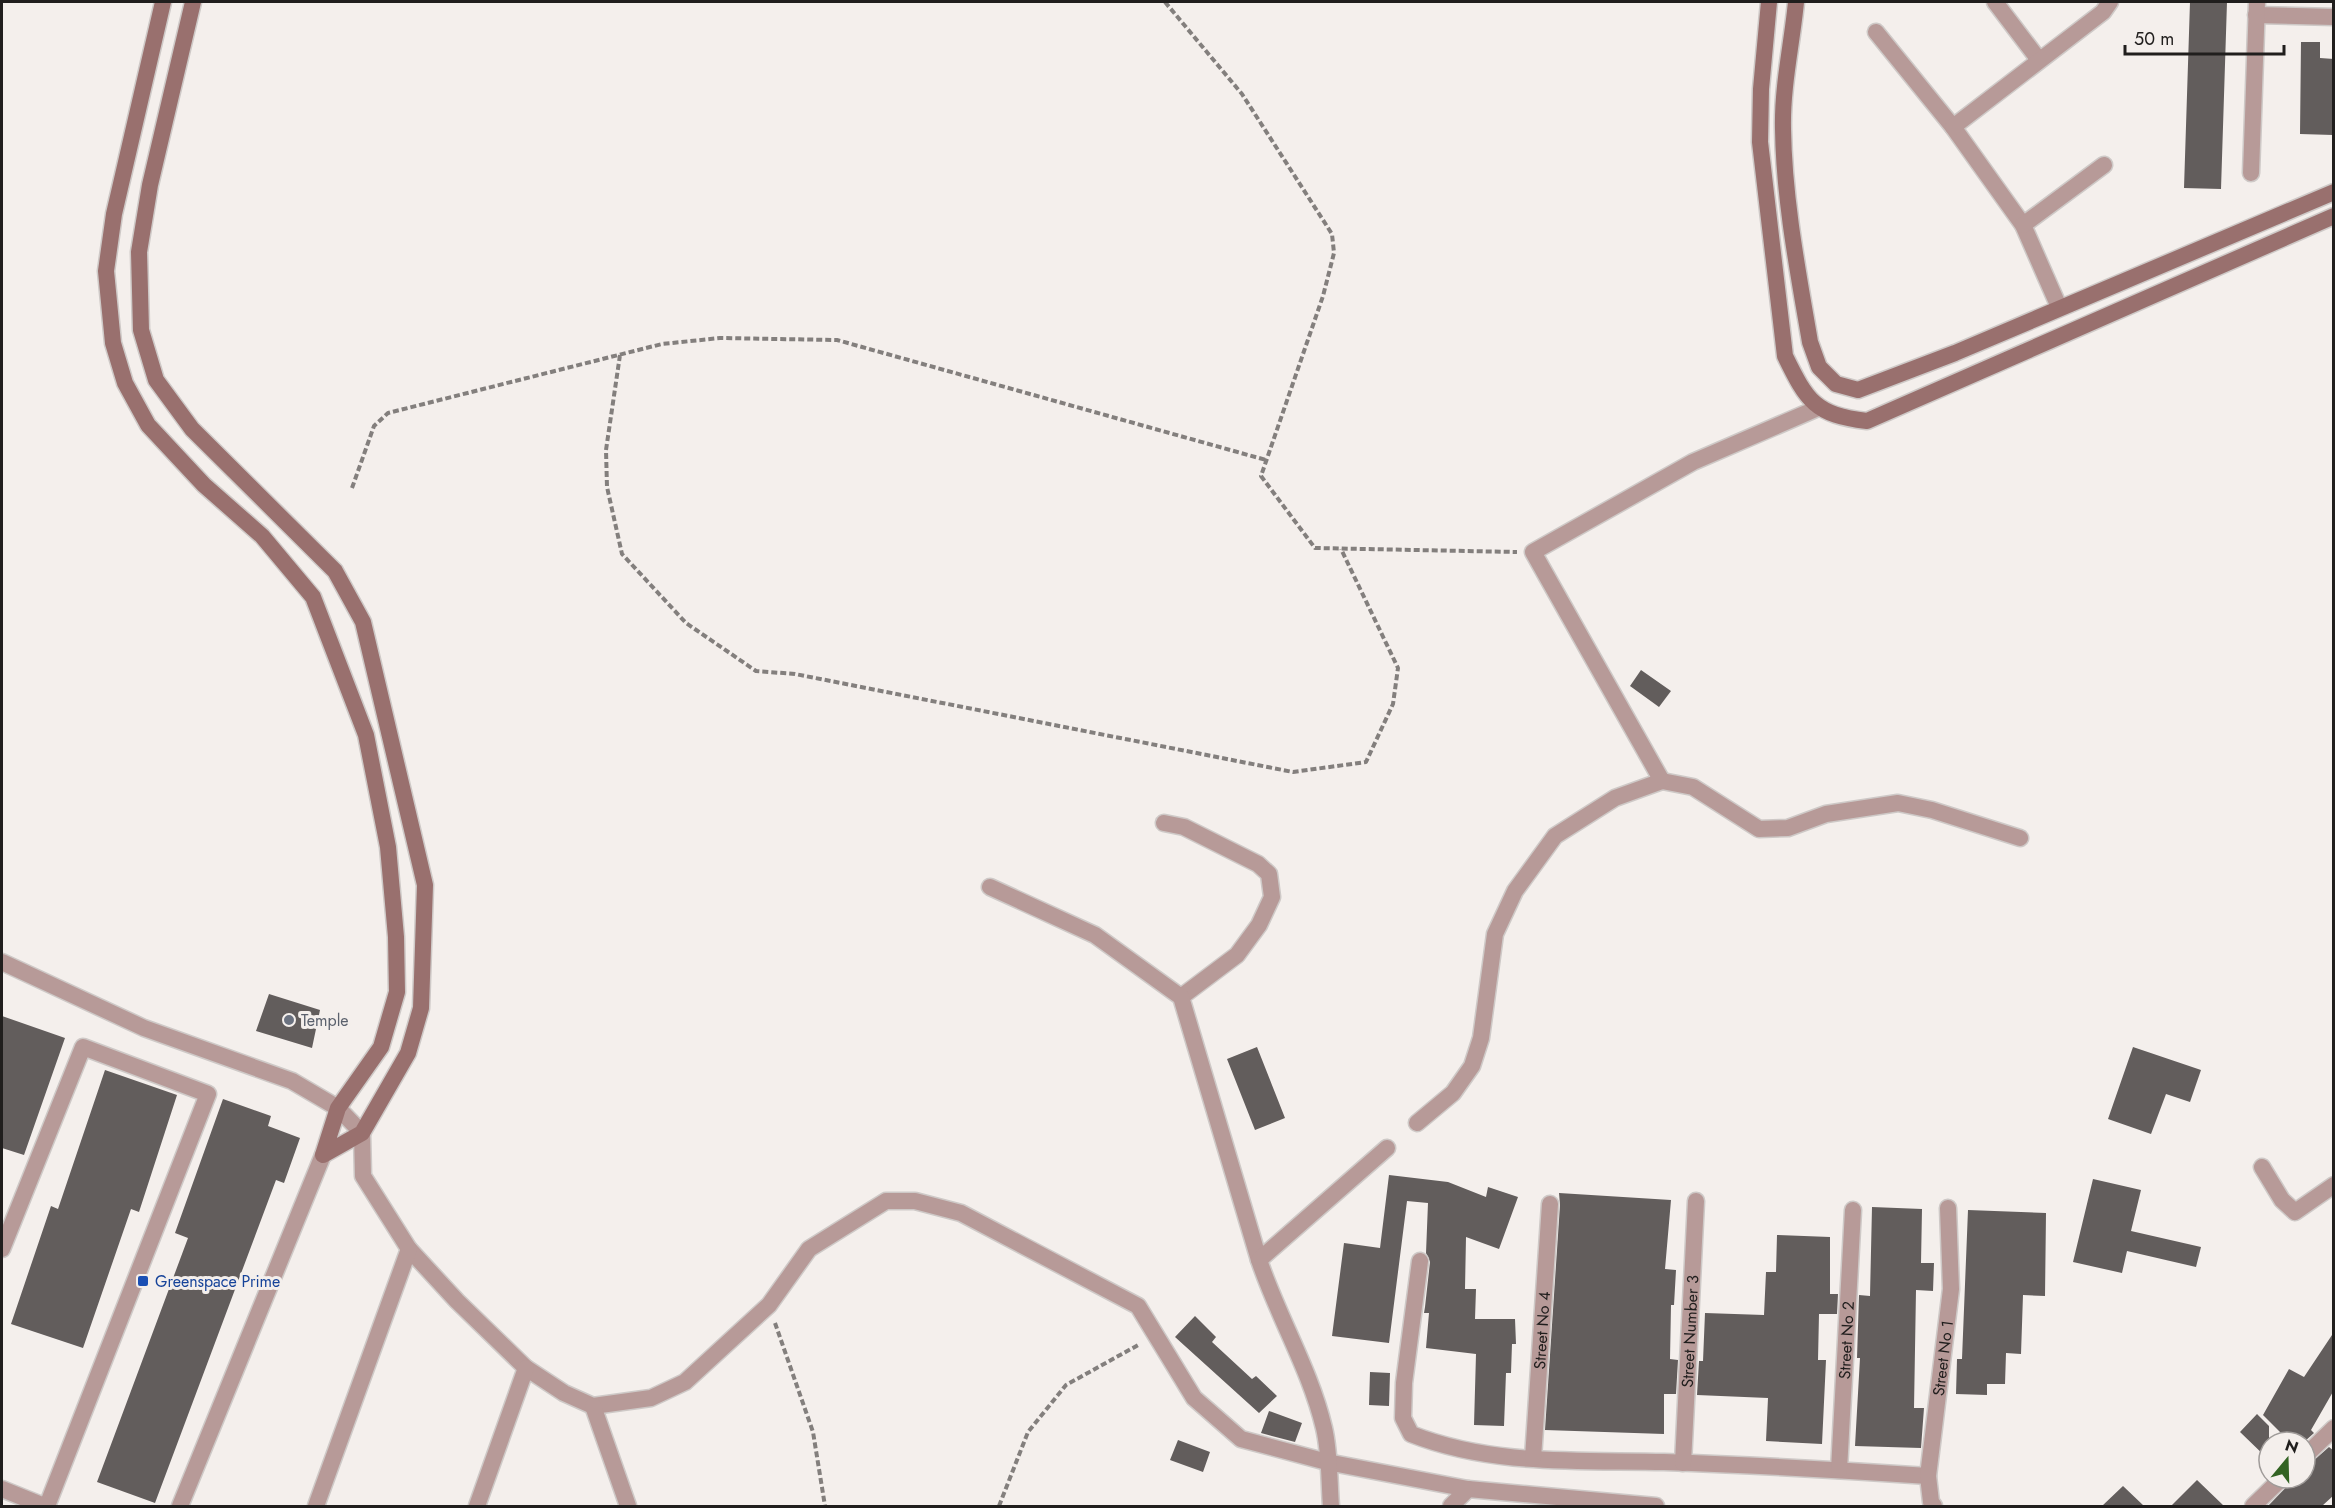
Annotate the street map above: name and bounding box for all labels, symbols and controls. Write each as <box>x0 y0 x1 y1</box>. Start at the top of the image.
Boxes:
scale bar <box>2125 18 2284 56</box>
text: 50 m <box>2134 26 2174 52</box>
place label: Temple <box>301 1009 349 1032</box>
marker: Temple <box>282 1013 296 1027</box>
place label: Greenspace Prime <box>155 1270 280 1293</box>
marker: Greenspace Prime <box>136 1274 150 1288</box>
street label: Street Number 3 <box>1675 1274 1704 1388</box>
street label: Street No 4 <box>1527 1290 1556 1370</box>
street label: Street No 2 <box>1832 1301 1860 1380</box>
street label: Street No 1 <box>1926 1319 1959 1397</box>
north arrow <box>2257 1430 2317 1490</box>
text: N <box>2282 1433 2301 1459</box>

